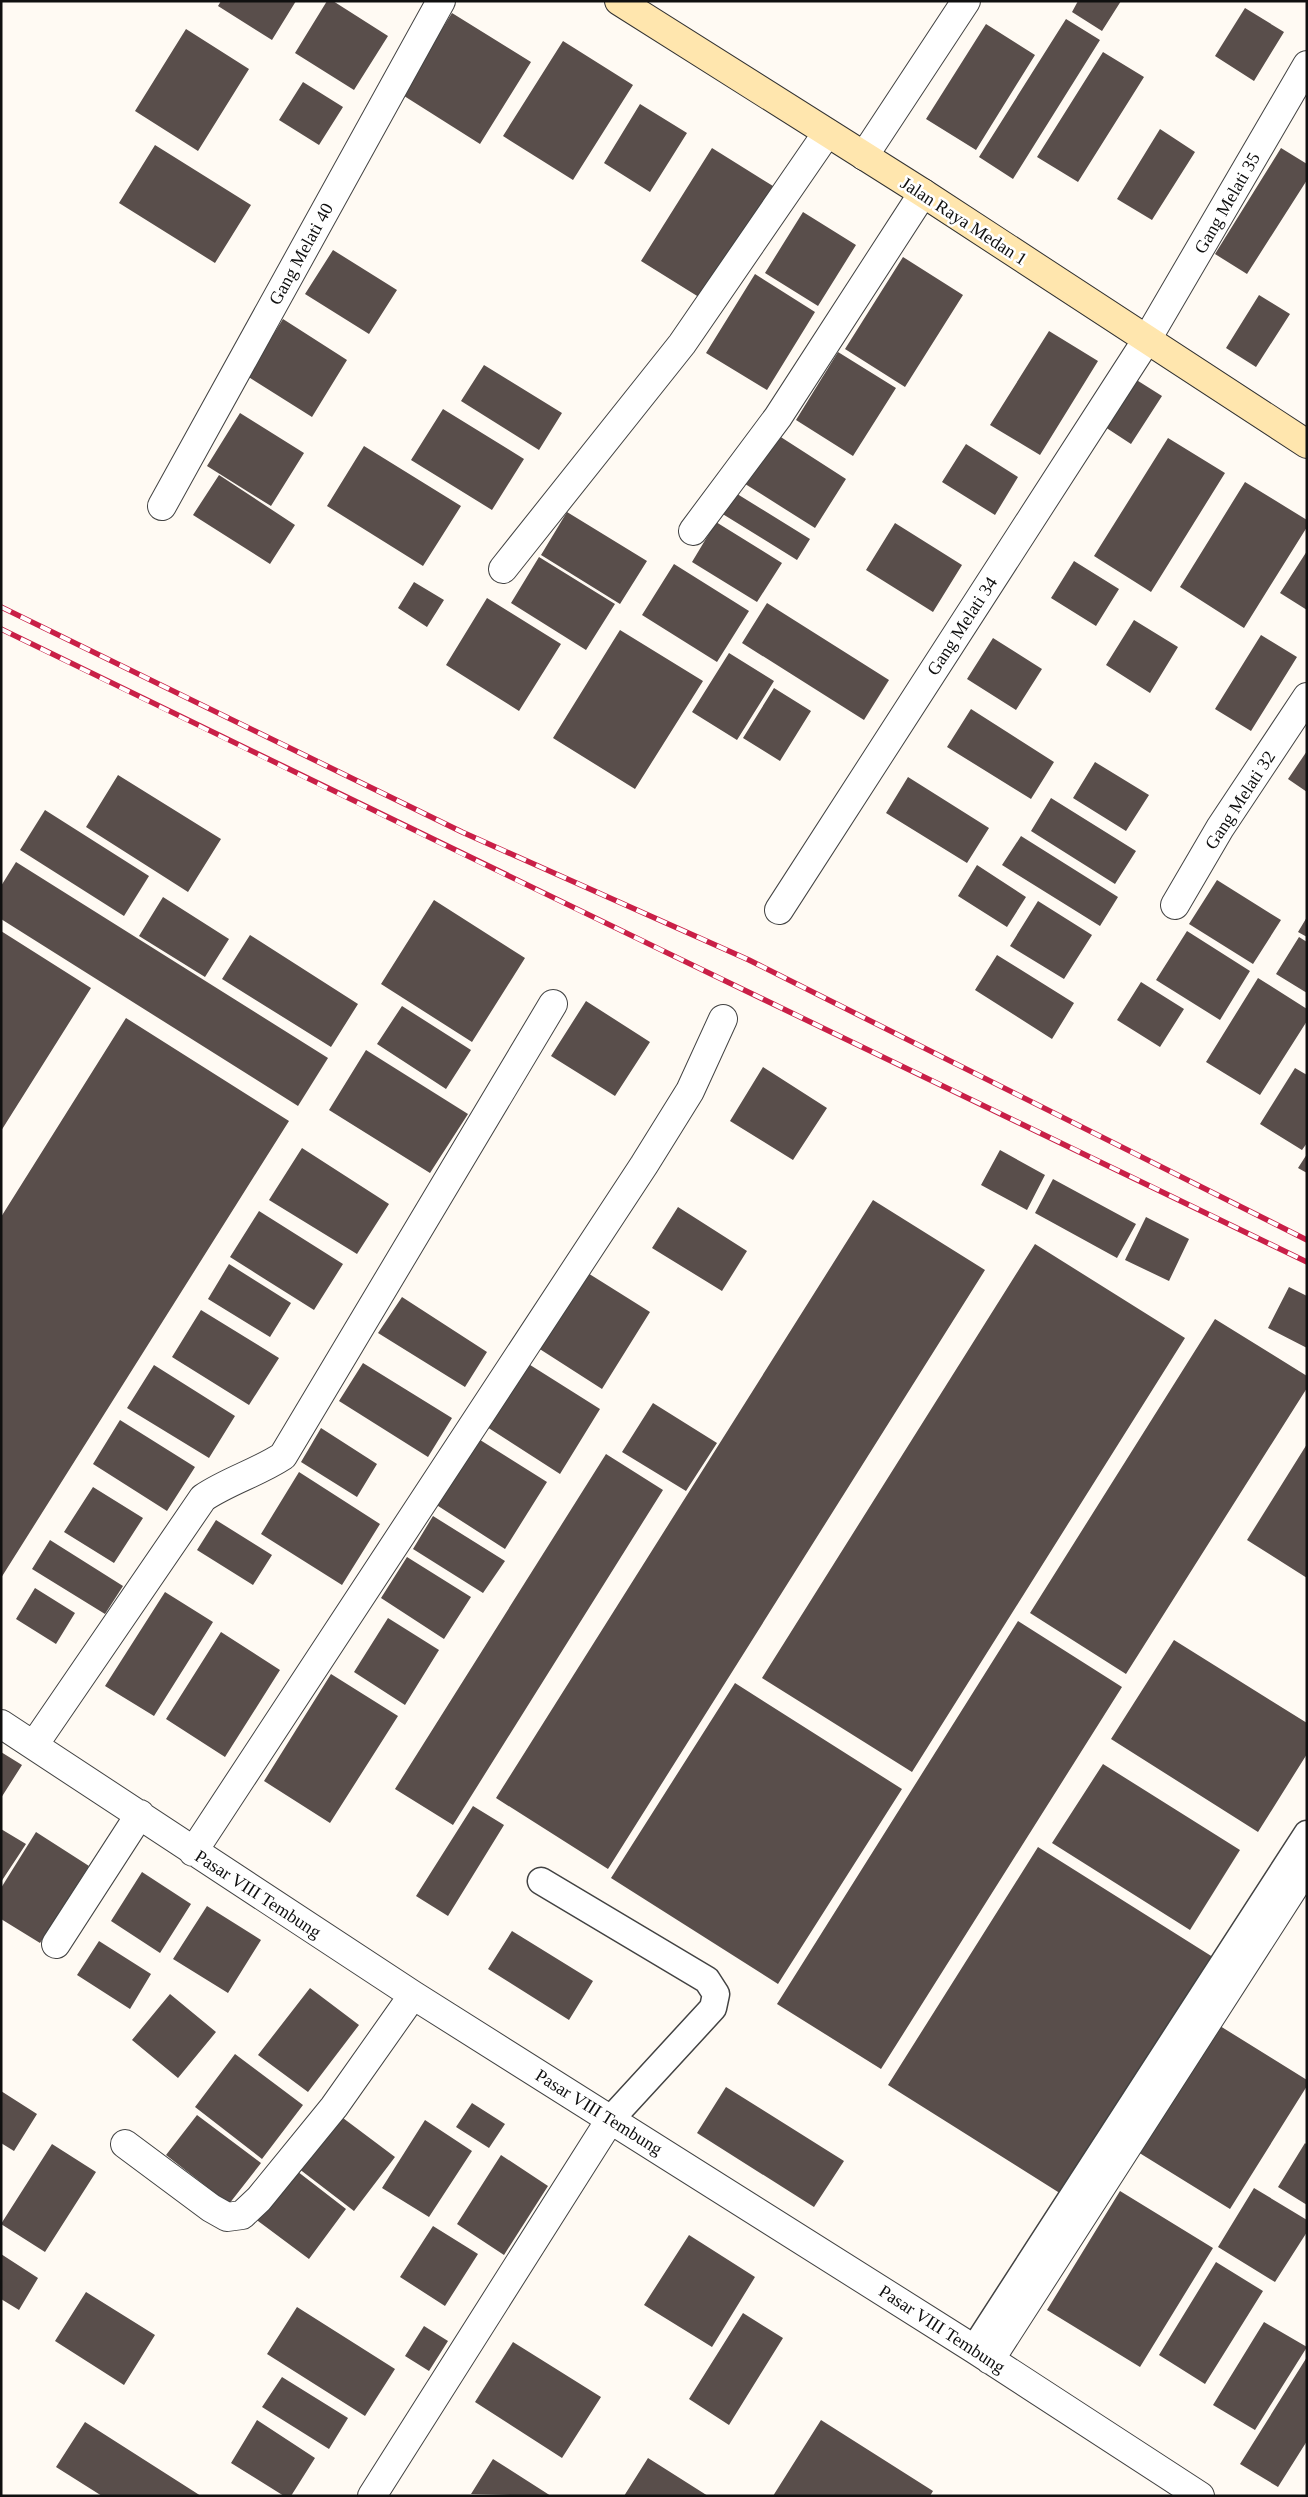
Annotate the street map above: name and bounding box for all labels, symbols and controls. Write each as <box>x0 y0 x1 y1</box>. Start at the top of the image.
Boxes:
street label: Gang Melati 35 <box>1190 149 1264 257</box>
street label: Jalan Raya Medan 1 <box>897 173 1031 269</box>
street label: Gang Melati 40 <box>265 200 337 308</box>
street label: Gang Melati 34 <box>923 573 1001 679</box>
street label: Gang Melati 32 <box>1201 747 1279 853</box>
street label: Pasar VIII Tembung <box>191 1846 325 1942</box>
street label: Pasar VIII Tembung <box>532 2065 666 2159</box>
street label: Pasar VIII Tembung <box>875 2281 1009 2377</box>

